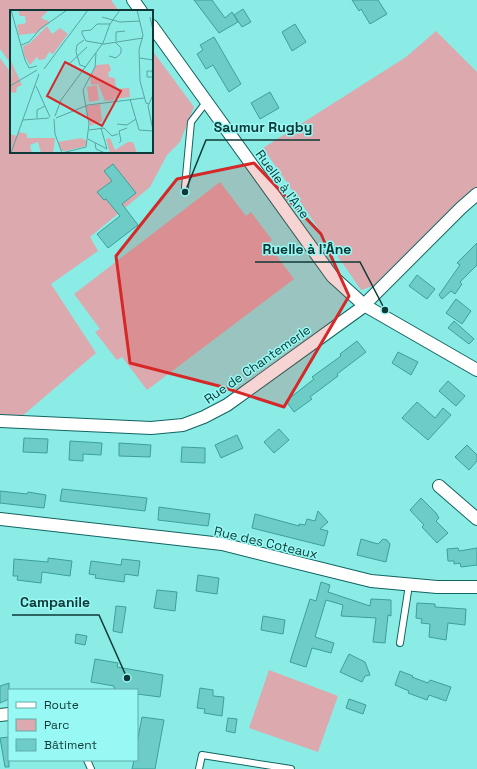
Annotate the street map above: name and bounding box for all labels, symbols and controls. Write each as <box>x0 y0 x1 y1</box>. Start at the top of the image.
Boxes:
inset map <box>10 10 153 153</box>
callout: Saumur Rugby <box>206 114 320 140</box>
text: Saumur Rugby <box>214 118 312 136</box>
street label: Ruelle à l'Ane <box>252 146 313 222</box>
callout: Ruelle à l'Âne <box>255 236 360 262</box>
text: Ruelle à l'Âne <box>263 240 351 258</box>
street label: Rue de Chantemerle <box>201 321 314 408</box>
street label: Rue des Coteaux <box>212 522 320 563</box>
callout: Campanile <box>12 589 99 615</box>
text: Campanile <box>20 593 90 611</box>
legend <box>8 689 138 761</box>
text: Route <box>44 697 79 713</box>
text: Parc <box>44 717 69 733</box>
text: Bâtiment <box>44 737 97 753</box>

